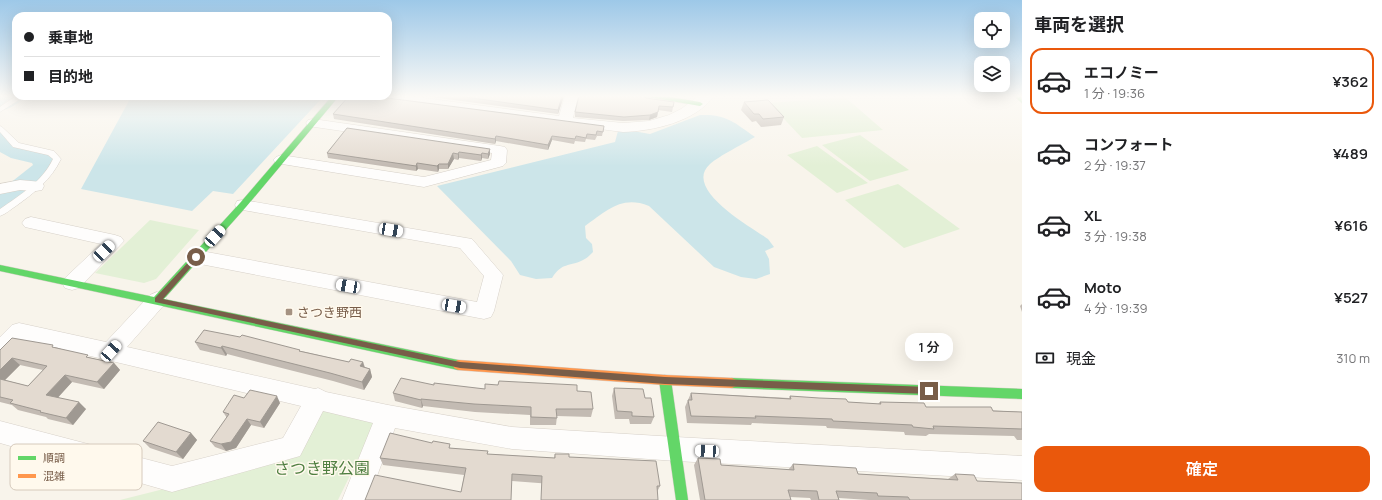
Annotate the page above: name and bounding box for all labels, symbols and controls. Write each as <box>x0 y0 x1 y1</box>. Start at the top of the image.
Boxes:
map controls <box>974 12 1010 92</box>
button: locate <box>974 12 1010 48</box>
text: 車両を選択 <box>1034 12 1124 36</box>
text: 乗車地 <box>48 27 93 48</box>
button: layers <box>974 56 1010 92</box>
text: エコノミー <box>1084 62 1159 83</box>
icon: car <box>1036 63 1072 99</box>
text: 目的地 <box>48 66 93 87</box>
text: ¥362 <box>1332 71 1368 92</box>
text: 1 分 · 19:36 <box>1084 84 1145 102</box>
text: コンフォート <box>1084 134 1174 155</box>
icon: car <box>1036 135 1072 171</box>
text: ¥489 <box>1333 143 1368 164</box>
text: 2 分 · 19:37 <box>1084 156 1146 174</box>
text: XL <box>1084 205 1102 226</box>
icon: car <box>1036 207 1072 243</box>
text: ¥616 <box>1334 215 1368 236</box>
car <box>378 222 404 238</box>
car <box>203 223 227 249</box>
text: 3 分 · 19:38 <box>1084 227 1147 245</box>
car <box>91 238 117 264</box>
route start <box>187 248 205 266</box>
text: Moto <box>1084 277 1121 298</box>
car <box>335 278 361 294</box>
icon: car <box>1036 279 1072 315</box>
text: ¥527 <box>1334 287 1368 308</box>
car <box>441 298 467 314</box>
text: 4 分 · 19:39 <box>1084 299 1148 317</box>
place label: さつき野西 <box>297 303 362 321</box>
marker: さつき野西 <box>284 307 294 317</box>
callout: 1 分 <box>905 333 953 361</box>
car <box>99 338 123 364</box>
text: 1 分 <box>918 338 940 356</box>
icon: cash <box>1034 347 1056 369</box>
text: 現金 <box>1066 348 1096 369</box>
text: 310 m <box>1336 349 1370 367</box>
route end <box>920 382 938 400</box>
legend <box>10 444 142 490</box>
car <box>695 444 719 458</box>
button: 確定 <box>1034 446 1370 492</box>
text: 順調 <box>43 450 65 465</box>
park label: さつき野公園 <box>274 457 370 479</box>
text: 混雑 <box>43 468 65 483</box>

